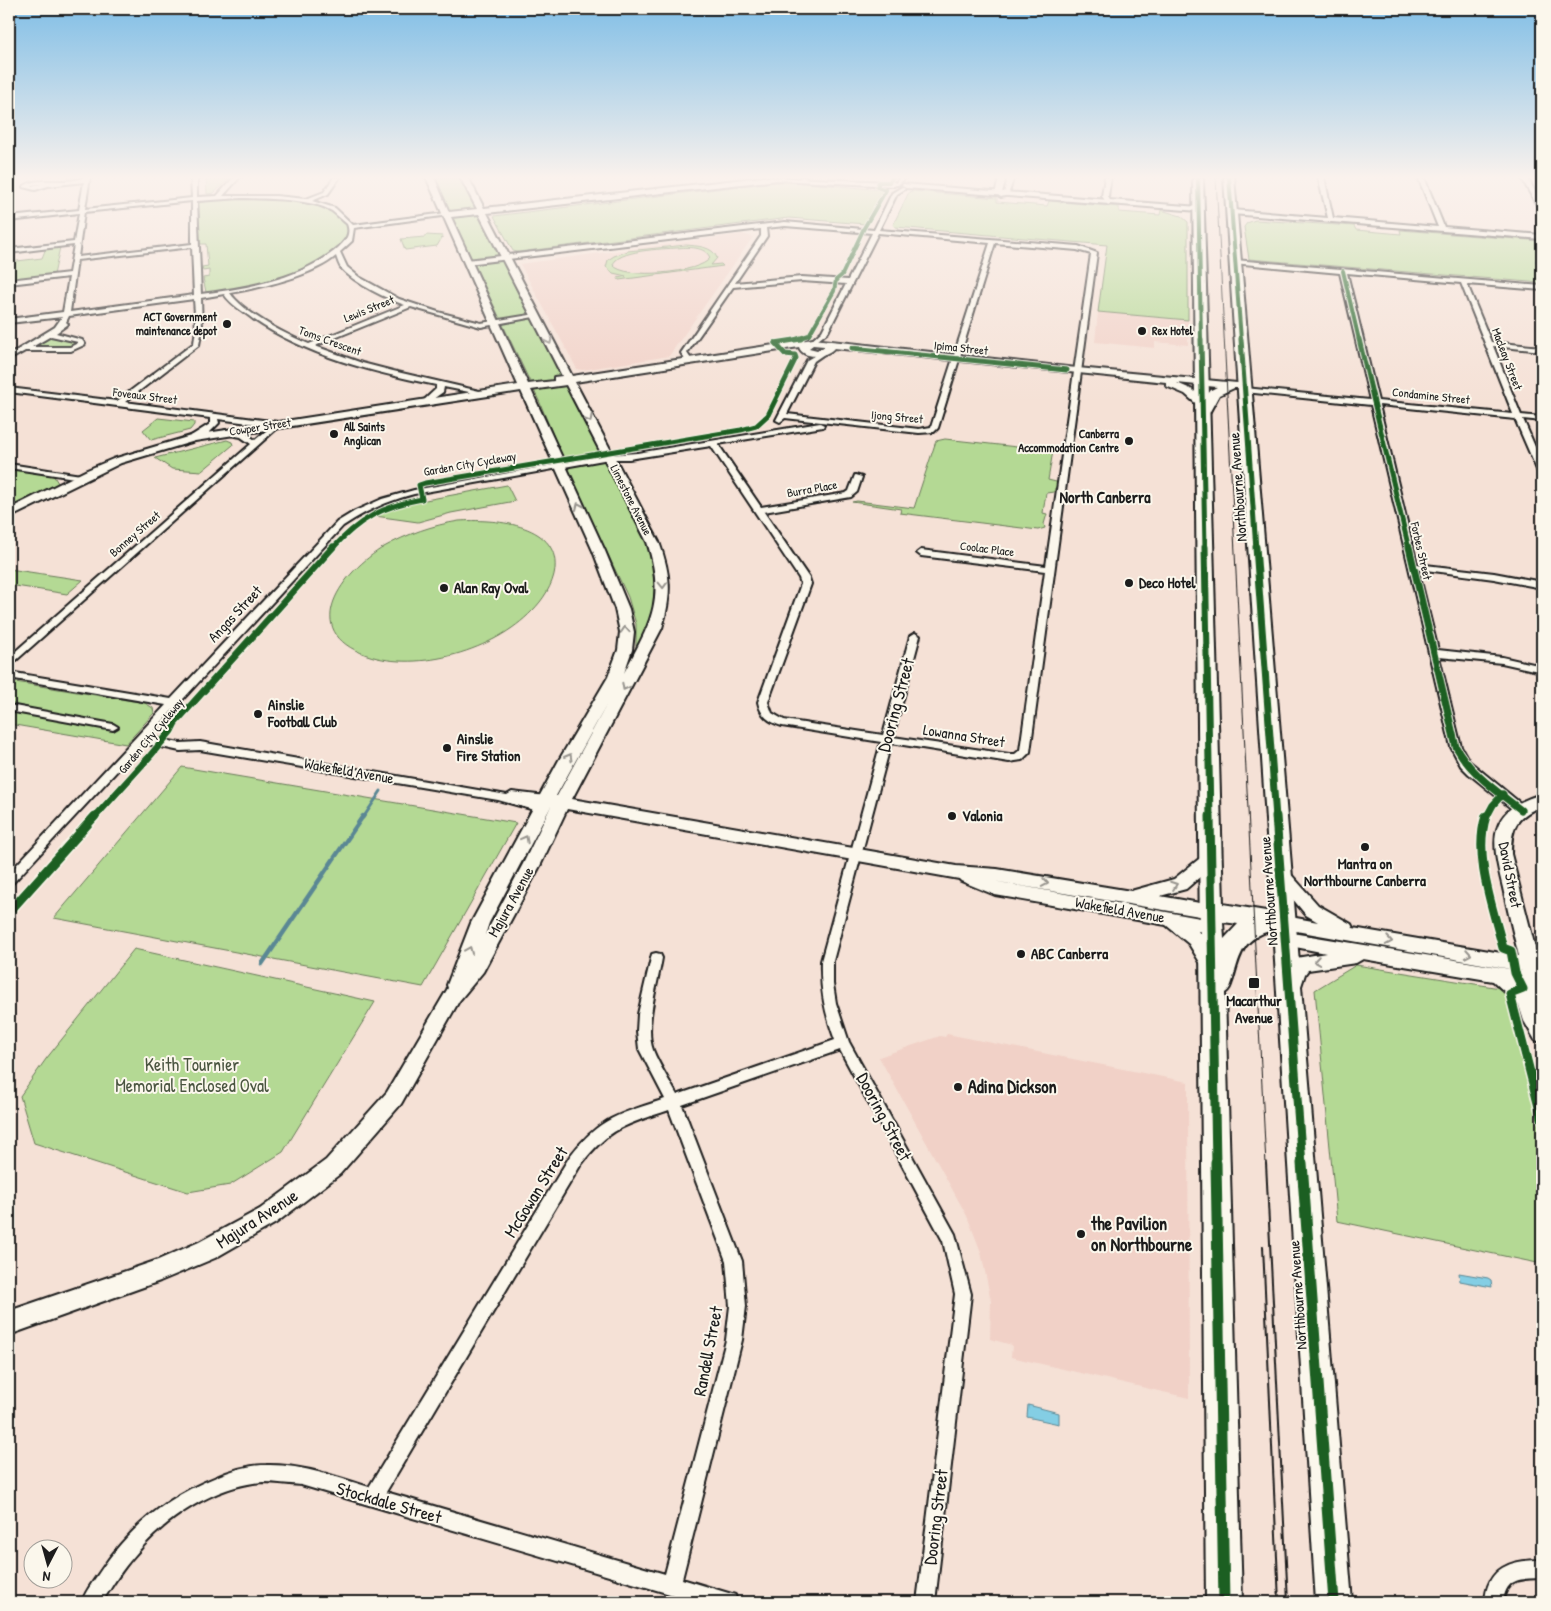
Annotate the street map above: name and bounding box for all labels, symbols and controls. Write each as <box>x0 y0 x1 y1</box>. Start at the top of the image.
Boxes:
street label: Lewis Street <box>341 290 397 326</box>
place label: ACT Government maintenance depot <box>136 308 218 340</box>
marker: ACT Government maintenance depot <box>221 318 233 330</box>
street label: Toms Crescent <box>296 321 365 360</box>
place label: Rex Hotel <box>1152 322 1194 339</box>
marker: Rex Hotel <box>1136 325 1148 337</box>
street label: Macleay Street <box>1488 325 1527 393</box>
one-way arrow <box>543 336 553 345</box>
street label: Ipima Street <box>933 336 990 359</box>
street label: Foveaux Street <box>111 383 179 408</box>
street label: Condamine Street <box>1391 383 1472 408</box>
street label: Ijong Street <box>870 406 925 427</box>
street label: Cowper Street <box>228 413 293 440</box>
one-way arrow <box>583 413 593 422</box>
place label: All Saints Anglican <box>344 418 385 450</box>
place label: Canberra Accommodation Centre <box>1018 425 1119 456</box>
marker: All Saints Anglican <box>328 428 340 440</box>
street label: Northbourne Avenue <box>1223 432 1252 542</box>
marker: Canberra Accommodation Centre <box>1123 435 1135 447</box>
street label: Garden City Cycleway <box>422 447 517 480</box>
street label: Limestone Avenue <box>606 462 657 538</box>
street label: Burra Place <box>785 476 839 501</box>
district label: North Canberra <box>1060 486 1151 508</box>
one-way arrow <box>575 502 585 511</box>
street label: Bonney Street <box>106 506 164 560</box>
street label: Forbes Street <box>1406 519 1437 582</box>
street label: Coolac Place <box>959 537 1015 560</box>
place label: Deco Hotel <box>1139 572 1197 593</box>
place label: Alan Ray Oval <box>454 577 529 599</box>
marker: Deco Hotel <box>1123 577 1135 589</box>
street label: Angas Street <box>203 580 267 647</box>
one-way arrow <box>658 581 669 589</box>
marker: Alan Ray Oval <box>438 582 450 594</box>
one-way arrow <box>620 626 631 634</box>
street label: Dooring Street <box>871 654 920 755</box>
one-way arrow <box>621 682 631 691</box>
street label: Garden City Cycleway <box>114 694 187 777</box>
place label: Ainslie Football Club <box>267 694 337 732</box>
marker: Ainslie Football Club <box>252 708 264 720</box>
street label: Lowanna Street <box>922 719 1007 752</box>
place label: Ainslie Fire Station <box>456 728 521 766</box>
marker: Ainslie Fire Station <box>441 742 453 754</box>
street label: Wakefield Avenue <box>303 752 396 789</box>
one-way arrow <box>563 753 573 762</box>
place label: Valonia <box>962 805 1002 826</box>
marker: Valonia <box>946 810 958 822</box>
one-way arrow <box>519 836 529 845</box>
street label: Northbourne Avenue <box>1254 836 1283 946</box>
street label: David Street <box>1494 840 1527 910</box>
marker: Mantra on Northbourne Canberra <box>1359 841 1371 853</box>
place label: Mantra on Northbourne Canberra <box>1304 853 1426 891</box>
street label: Majura Avenue <box>483 863 539 941</box>
one-way arrow <box>1040 877 1049 887</box>
one-way arrow <box>1169 881 1178 891</box>
street label: Wakefield Avenue <box>1074 891 1167 928</box>
one-way arrow <box>1385 936 1394 946</box>
place label: ABC Canberra <box>1031 943 1108 964</box>
one-way arrow <box>462 946 473 955</box>
marker: ABC Canberra <box>1015 948 1027 960</box>
one-way arrow <box>1464 949 1472 959</box>
one-way arrow <box>1313 955 1322 965</box>
marker: Macarthur Avenue <box>1247 976 1261 990</box>
place label: Macarthur Avenue <box>1226 990 1282 1028</box>
park label: Keith Tournier Memorial Enclosed Oval <box>115 1052 269 1098</box>
street label: Dooring Street <box>851 1068 918 1166</box>
place label: Adina Dickson <box>968 1074 1057 1099</box>
marker: Adina Dickson <box>952 1081 964 1093</box>
street label: McGowan Street <box>498 1141 574 1242</box>
street label: Majura Avenue <box>211 1183 303 1254</box>
place label: the Pavilion on Northbourne <box>1090 1211 1193 1257</box>
marker: the Pavilion on Northbourne <box>1075 1228 1087 1240</box>
street label: Northbourne Avenue <box>1283 1240 1312 1350</box>
street label: Randell Street <box>687 1303 729 1398</box>
street label: Dooring Street <box>917 1467 954 1566</box>
street label: Stockdale Street <box>334 1476 445 1530</box>
north arrow <box>22 1538 72 1588</box>
text: N <box>41 1568 51 1587</box>

